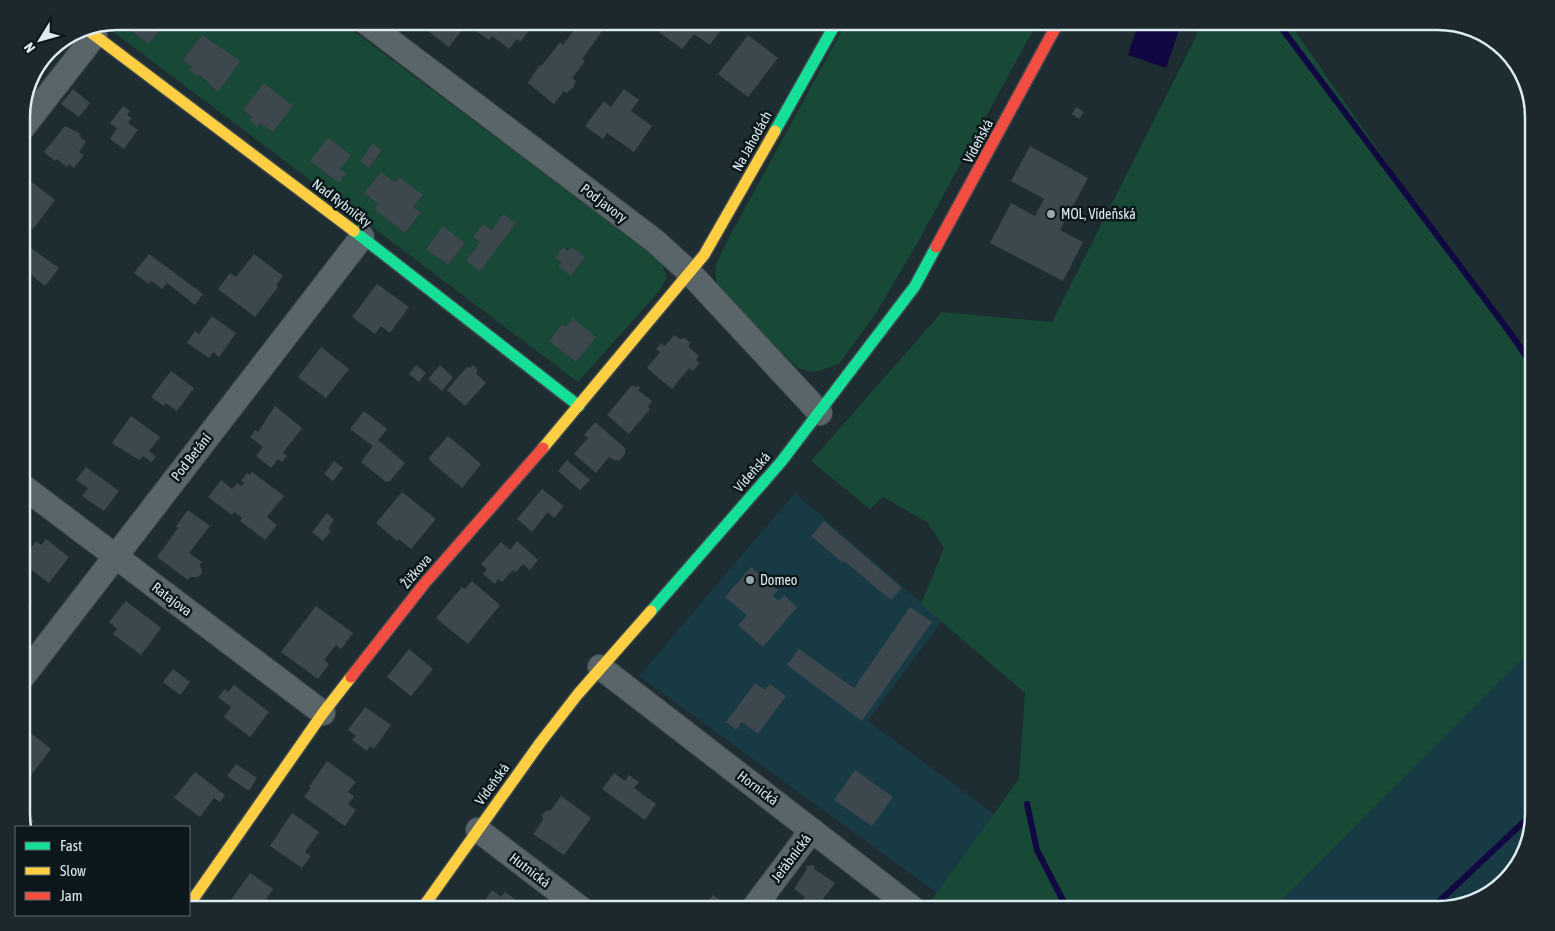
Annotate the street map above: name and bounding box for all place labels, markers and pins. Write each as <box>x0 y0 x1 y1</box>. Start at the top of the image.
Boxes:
place label: MOL, Vídeňská <box>1061 206 1136 222</box>
marker: MOL, Vídeňská <box>1045 208 1057 220</box>
place label: Domeo <box>760 572 797 588</box>
marker: Domeo <box>744 574 756 586</box>

